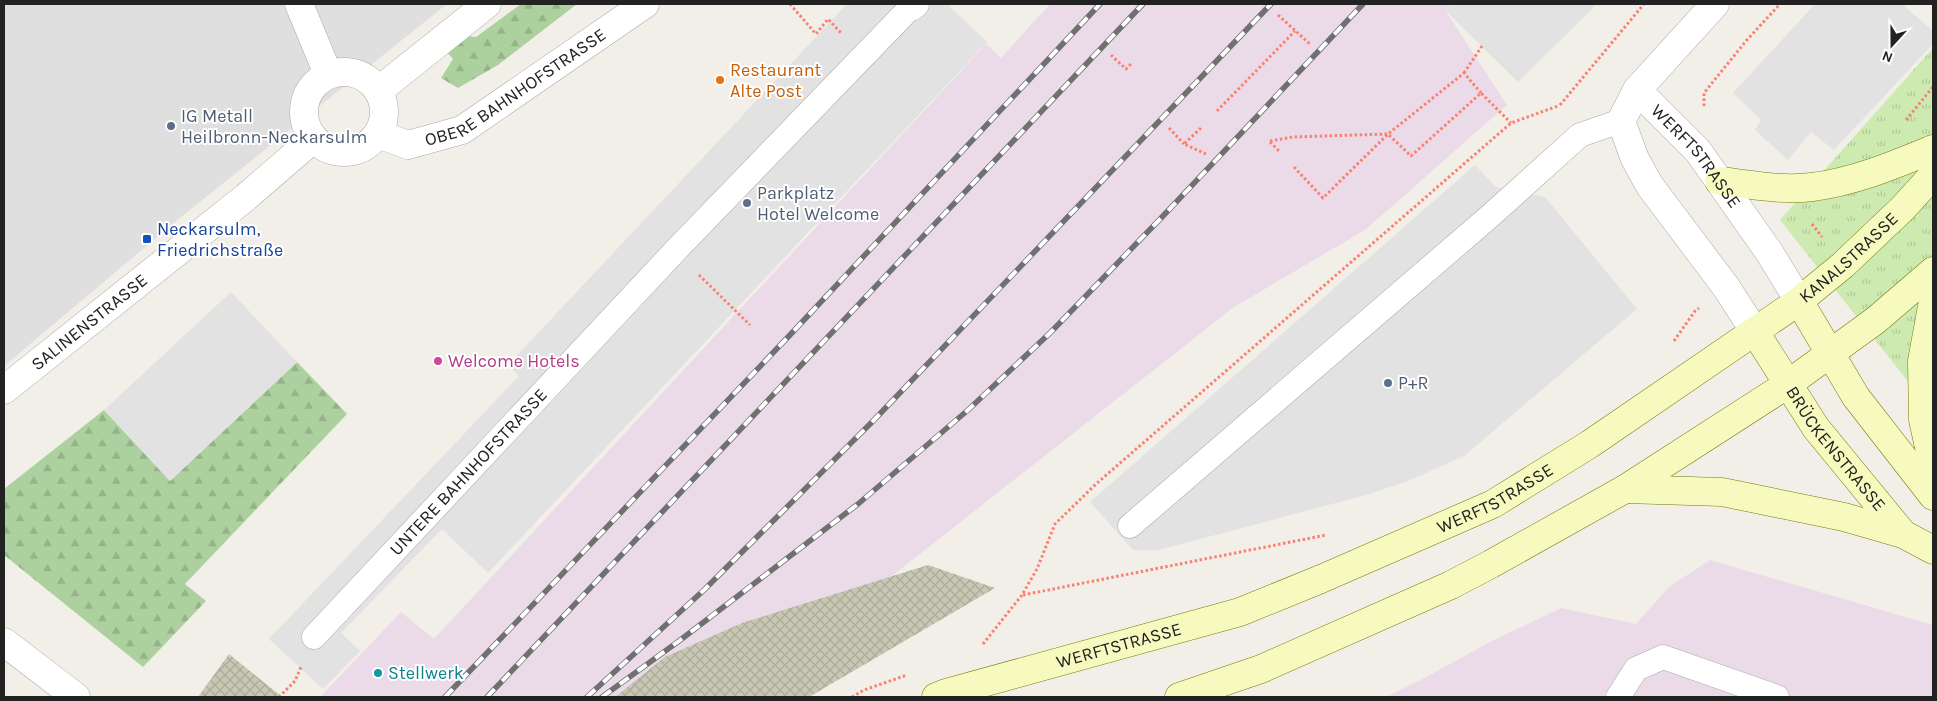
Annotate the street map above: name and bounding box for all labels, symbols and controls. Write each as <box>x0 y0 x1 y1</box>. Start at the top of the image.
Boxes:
north arrow <box>1867 20 1917 70</box>
street label: OBERE BAHNHOFSTRASSE <box>422 23 610 151</box>
text: N <box>1880 47 1895 66</box>
place label: Restaurant Alte Post <box>730 59 822 102</box>
marker: Restaurant Alte Post <box>714 74 726 86</box>
street label: WERFTSTRASSE <box>1647 100 1746 212</box>
place label: IG Metall Heilbronn-Neckarsulm <box>181 105 367 148</box>
marker: IG Metall Heilbronn-Neckarsulm <box>165 120 177 132</box>
place label: Parkplatz Hotel Welcome <box>757 182 879 225</box>
marker: Parkplatz Hotel Welcome <box>741 197 753 209</box>
street label: KANALSTRASSE <box>1794 208 1903 308</box>
place label: Neckarsulm, Friedrichstraße <box>157 218 283 261</box>
marker: Neckarsulm, Friedrichstraße <box>141 233 153 245</box>
street label: SALINENSTRASSE <box>27 269 152 375</box>
place label: Welcome Hotels <box>448 350 580 372</box>
marker: Welcome Hotels <box>432 355 444 367</box>
place label: P+R <box>1398 372 1428 394</box>
marker: P+R <box>1382 377 1394 389</box>
street label: BRÜCKENSTRASSE <box>1781 382 1891 515</box>
street label: UNTERE BAHNHOFSTRASSE <box>385 384 552 560</box>
street label: WERFTSTRASSE <box>1433 459 1557 538</box>
street label: WERFTSTRASSE <box>1054 618 1184 673</box>
place label: Stellwerk <box>388 662 464 684</box>
marker: Stellwerk <box>372 667 384 679</box>

